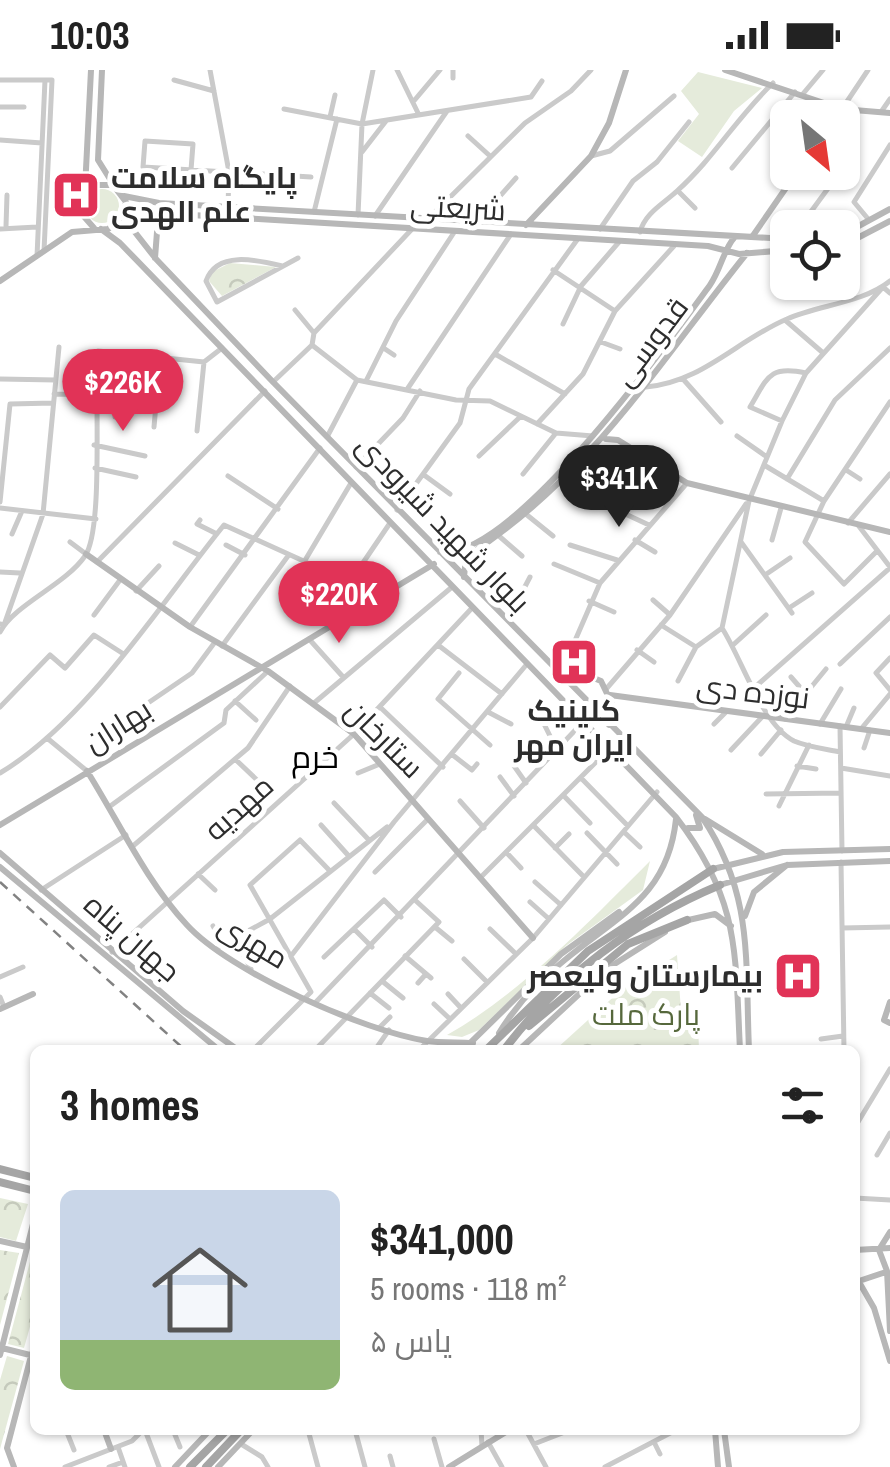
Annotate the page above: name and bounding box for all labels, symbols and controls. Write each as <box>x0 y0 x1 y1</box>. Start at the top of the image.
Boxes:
text: 10:03 <box>50 10 130 61</box>
north arrow <box>770 100 860 190</box>
map controls <box>770 100 860 300</box>
place label: پایگاه سلامت علم الهدی <box>111 157 297 232</box>
hospital icon: پایگاه سلامت علم الهدی <box>50 169 102 221</box>
street label: شریعتی <box>409 185 507 229</box>
button: locate <box>770 210 860 300</box>
street label: قدوسی <box>604 289 697 394</box>
pin: $226K <box>53 349 193 434</box>
text: $226K <box>84 360 162 403</box>
street label: بلوار شهید شیرودی <box>348 425 539 621</box>
pin: $341K <box>549 445 689 530</box>
text: $341K <box>580 456 658 499</box>
pin: $220K <box>269 561 409 646</box>
text: $220K <box>300 572 378 615</box>
hospital icon: کلینیک ایران مهر <box>548 636 600 688</box>
street label: نوزده دی <box>694 664 812 718</box>
street label: بهاران <box>76 689 159 761</box>
street label: ستارخان <box>337 690 433 786</box>
place label: کلینیک ایران مهر <box>513 690 634 764</box>
district label: خرم <box>291 735 339 779</box>
street label: مهدیه <box>195 765 282 849</box>
street label: جهان پناه <box>76 884 189 990</box>
street label: مهری <box>211 905 296 978</box>
hospital icon: بیمارستان ولیعصر <box>772 950 824 1002</box>
place label: بیمارستان ولیعصر <box>526 955 763 995</box>
park label: پارک ملت <box>592 994 700 1034</box>
text: 3 homes <box>60 1077 200 1133</box>
icon: filters <box>775 1078 830 1133</box>
text: $341,000 <box>370 1211 514 1267</box>
icon: home <box>140 1230 260 1350</box>
text: 5 rooms · 118 m² <box>370 1267 566 1310</box>
text: یاس ۵ <box>370 1319 452 1362</box>

